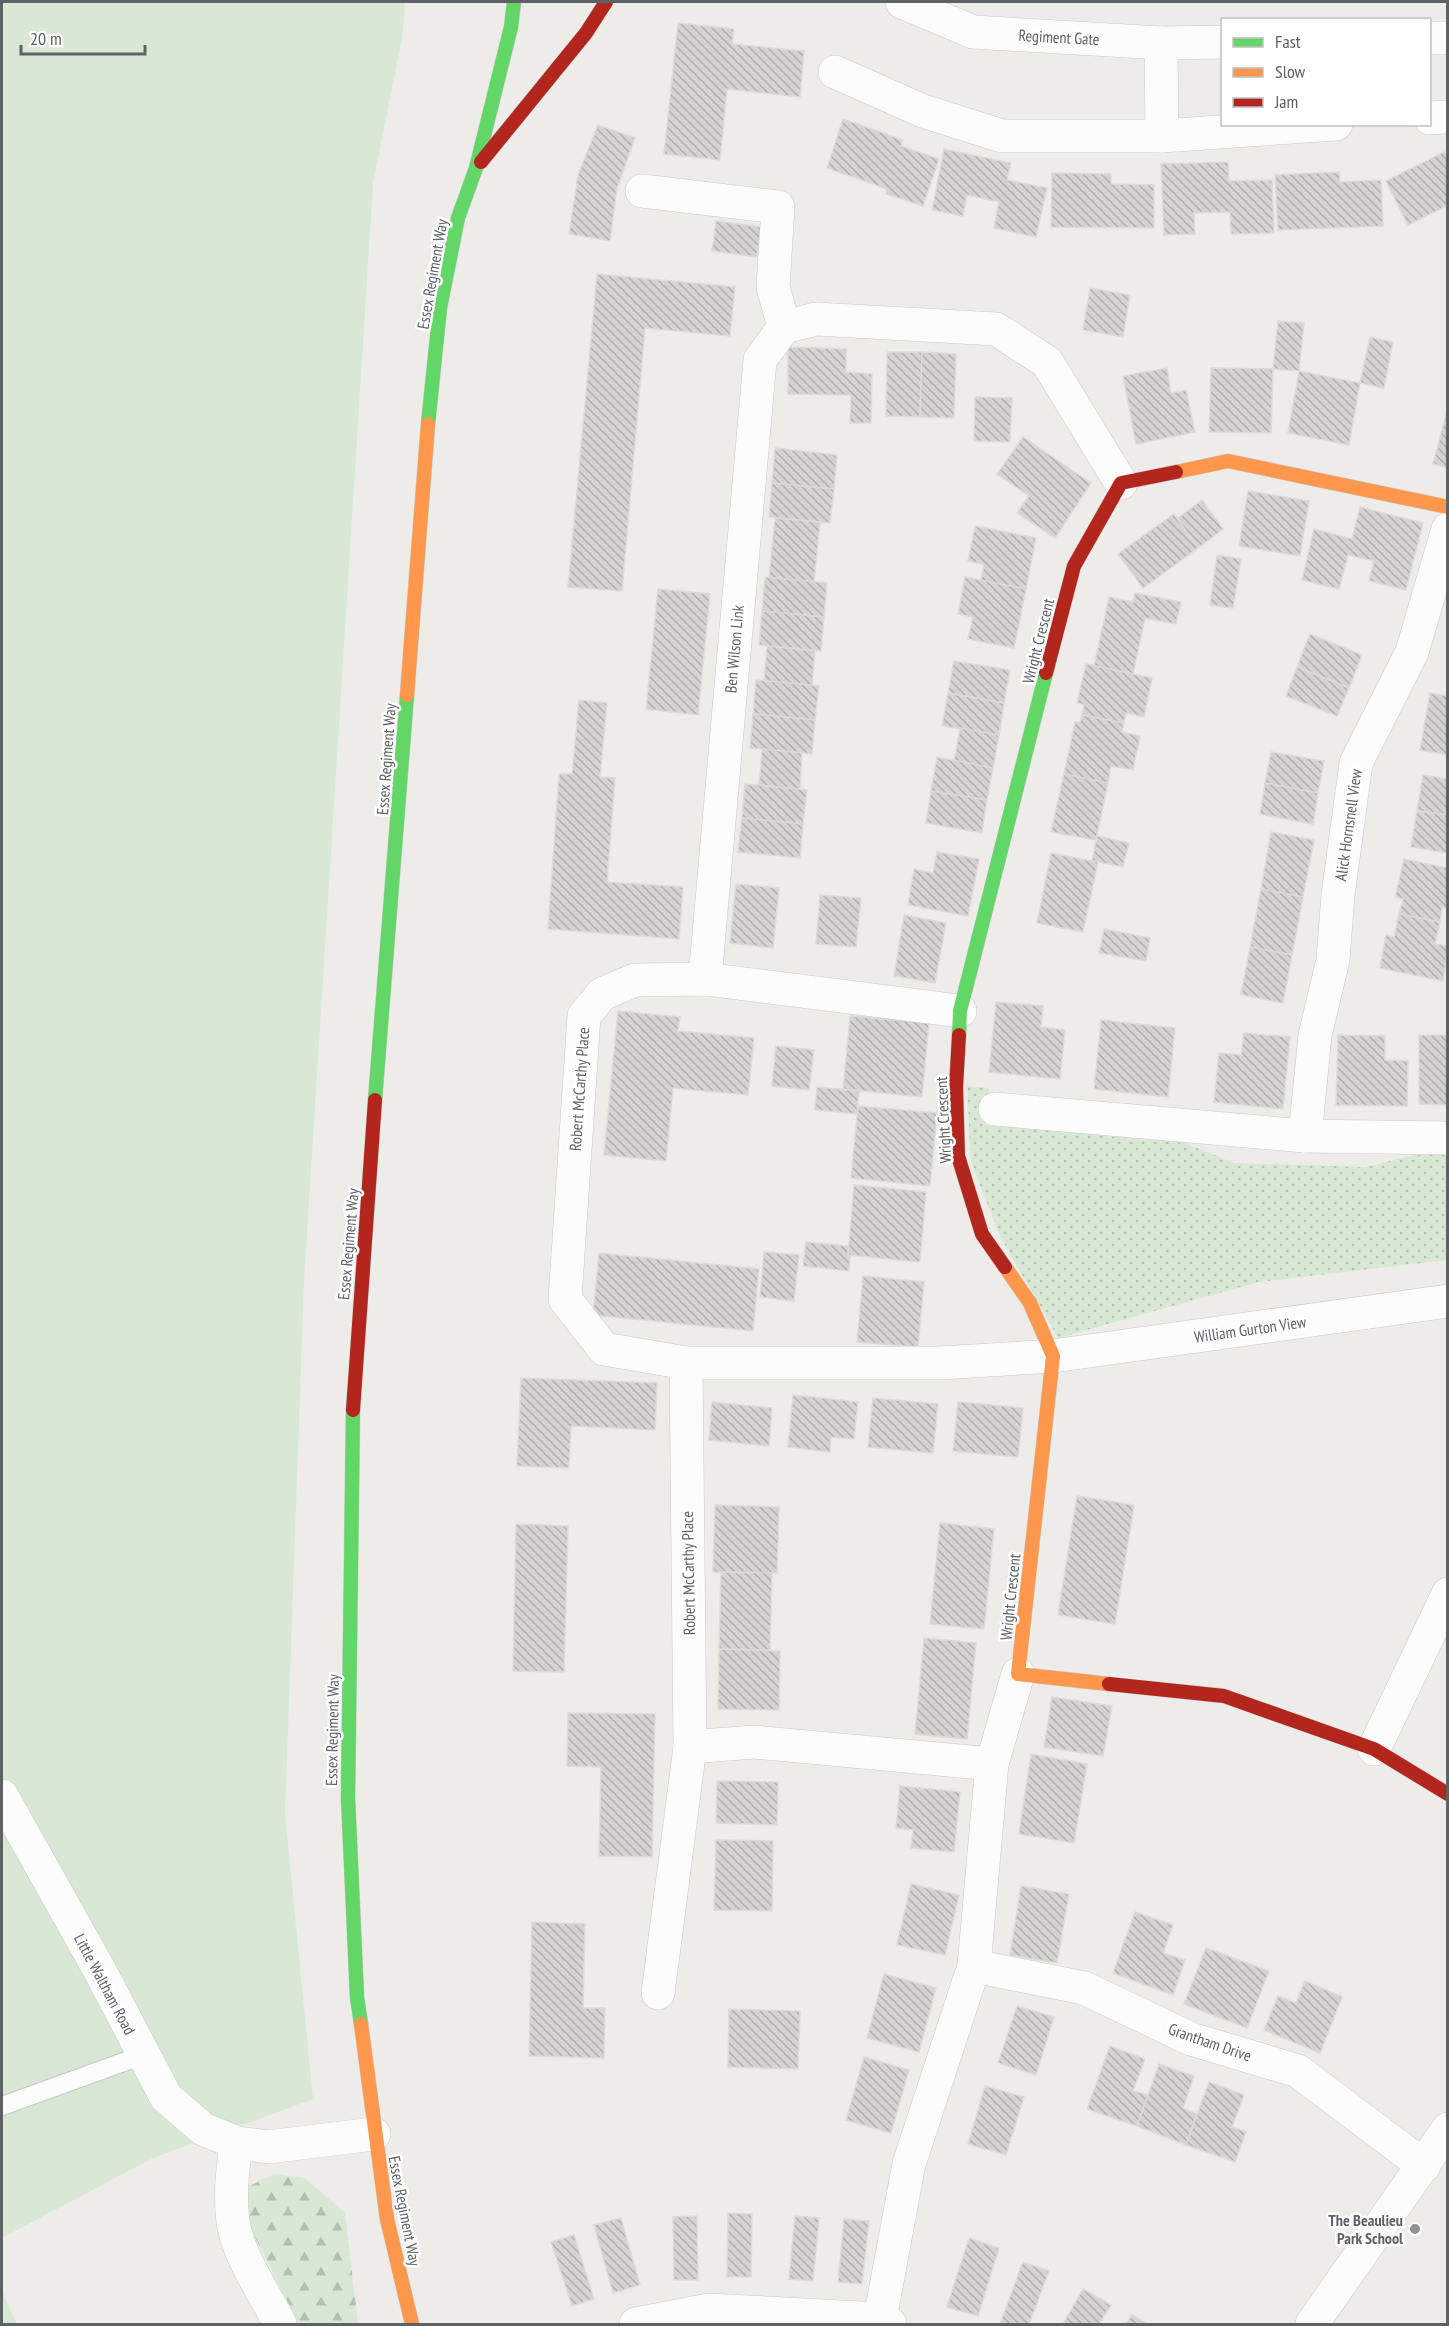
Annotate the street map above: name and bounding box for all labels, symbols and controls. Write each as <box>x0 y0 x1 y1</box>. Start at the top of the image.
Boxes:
scale bar <box>21 18 146 56</box>
legend <box>1221 18 1431 126</box>
street label: Regiment Gate <box>1018 25 1100 49</box>
text: 20 m <box>30 27 62 50</box>
text: Fast <box>1275 30 1301 53</box>
text: Slow <box>1275 60 1306 83</box>
text: Jam <box>1274 90 1298 113</box>
street label: Essex Regiment Way <box>412 217 452 331</box>
street label: Wright Crescent <box>1018 596 1058 686</box>
street label: Ben Wilson Link <box>720 603 748 694</box>
street label: Essex Regiment Way <box>372 703 400 815</box>
street label: Alick Hornsnell View <box>1330 767 1366 882</box>
street label: Robert McCarthy Place <box>565 1026 593 1152</box>
street label: Wright Crescent <box>931 1076 955 1164</box>
street label: Essex Regiment Way <box>333 1187 363 1301</box>
street label: William Gurton View <box>1193 1311 1308 1347</box>
street label: Robert McCarthy Place <box>677 1511 699 1635</box>
street label: Wright Crescent <box>996 1552 1025 1641</box>
street label: Essex Regiment Way <box>321 1674 343 1786</box>
street label: Little Waltham Road <box>70 1930 140 2038</box>
street label: Grantham Drive <box>1166 2018 1254 2066</box>
street label: Essex Regiment Way <box>385 2154 425 2268</box>
place label: The Beaulieu Park School <box>1328 2210 1403 2248</box>
marker: The Beaulieu Park School <box>1408 2222 1422 2236</box>

